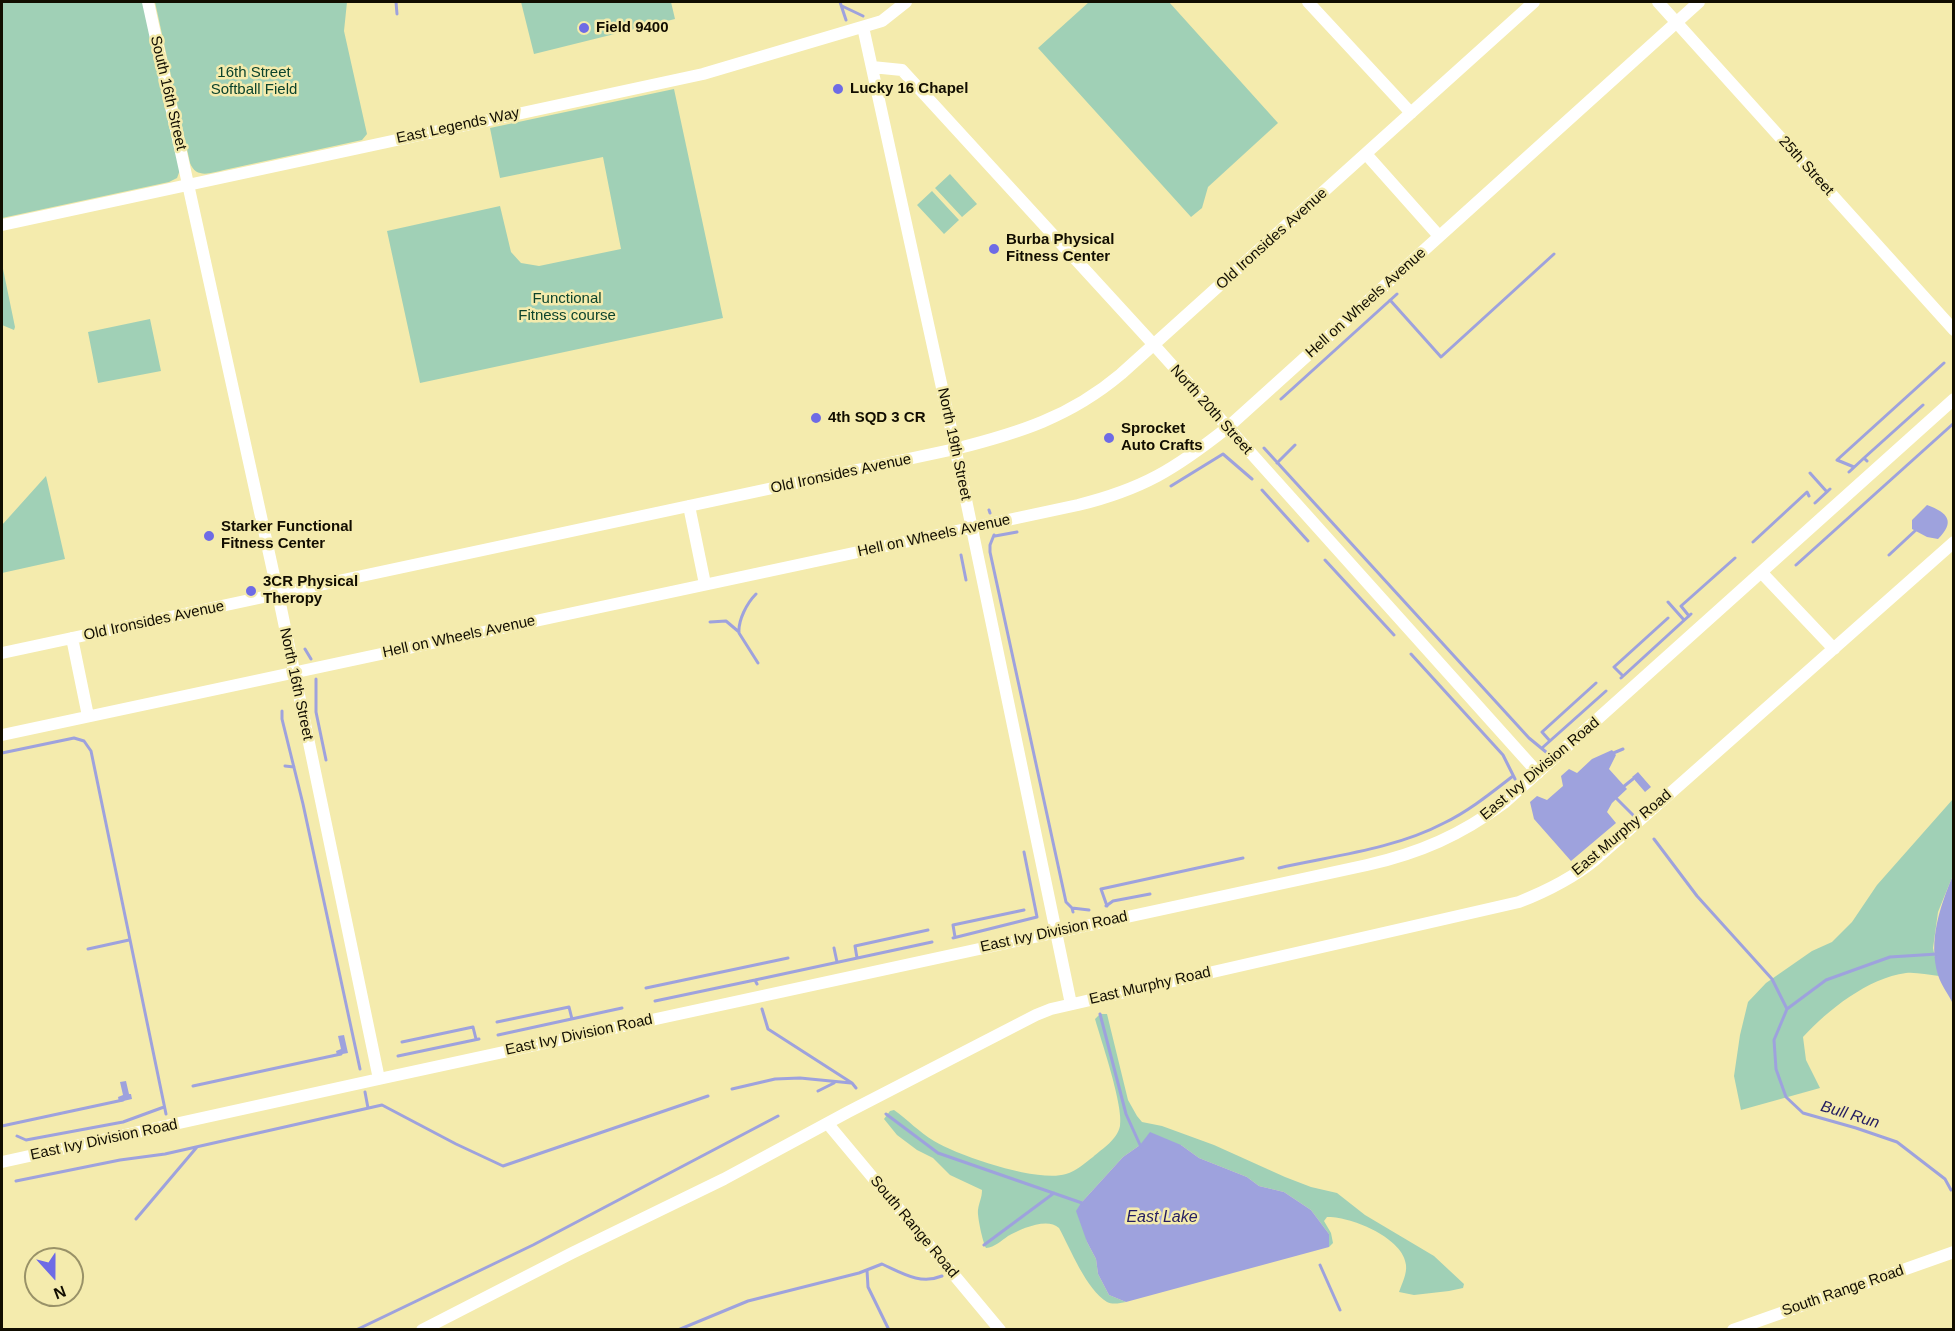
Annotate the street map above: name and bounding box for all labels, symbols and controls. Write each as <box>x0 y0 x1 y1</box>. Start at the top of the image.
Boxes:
place label: Field 9400 <box>596 19 669 37</box>
marker: Field 9400 <box>577 21 591 35</box>
street label: South 16th Street <box>146 34 190 152</box>
park label: 16th Street Softball Field <box>211 64 297 99</box>
place label: Lucky 16 Chapel <box>850 80 968 98</box>
marker: Lucky 16 Chapel <box>831 82 845 96</box>
street label: East Legends Way <box>395 104 521 148</box>
street label: 25th Street <box>1775 133 1837 199</box>
street label: Old Ironsides Avenue <box>1213 184 1331 294</box>
place label: Burba Physical Fitness Center <box>1006 231 1114 266</box>
marker: Burba Physical Fitness Center <box>987 242 1001 256</box>
street label: Hell on Wheels Avenue <box>1302 244 1430 362</box>
park label: Functional Fitness course <box>518 290 616 325</box>
street label: North 20th Street <box>1166 362 1256 458</box>
street label: North 19th Street <box>933 386 975 502</box>
place label: 4th SQD 3 CR <box>828 409 926 427</box>
marker: 4th SQD 3 CR <box>809 411 823 425</box>
place label: Sprocket Auto Crafts <box>1121 420 1203 455</box>
marker: Sprocket Auto Crafts <box>1102 431 1116 445</box>
street label: Old Ironsides Avenue <box>769 450 913 498</box>
street label: Hell on Wheels Avenue <box>856 511 1012 561</box>
place label: Starker Functional Fitness Center <box>221 518 353 553</box>
marker: Starker Functional Fitness Center <box>202 529 216 543</box>
place label: 3CR Physical Theropy <box>263 573 358 608</box>
marker: 3CR Physical Theropy <box>244 584 258 598</box>
street label: Old Ironsides Avenue <box>82 597 226 645</box>
street label: Hell on Wheels Avenue <box>381 612 537 662</box>
street label: North 16th Street <box>275 626 317 742</box>
street label: East Ivy Division Road <box>1477 714 1603 824</box>
street label: East Murphy Road <box>1569 786 1675 880</box>
street label: East Ivy Division Road <box>979 908 1129 956</box>
street label: East Murphy Road <box>1087 963 1213 1009</box>
street label: East Ivy Division Road <box>504 1011 654 1059</box>
water label: Bull Run <box>1818 1097 1882 1133</box>
street label: East Ivy Division Road <box>29 1116 179 1164</box>
street label: South Range Road <box>866 1172 962 1282</box>
water label: East Lake <box>1126 1208 1198 1228</box>
north arrow <box>24 1247 84 1307</box>
street label: South Range Road <box>1780 1262 1906 1320</box>
text: N <box>51 1282 68 1302</box>

